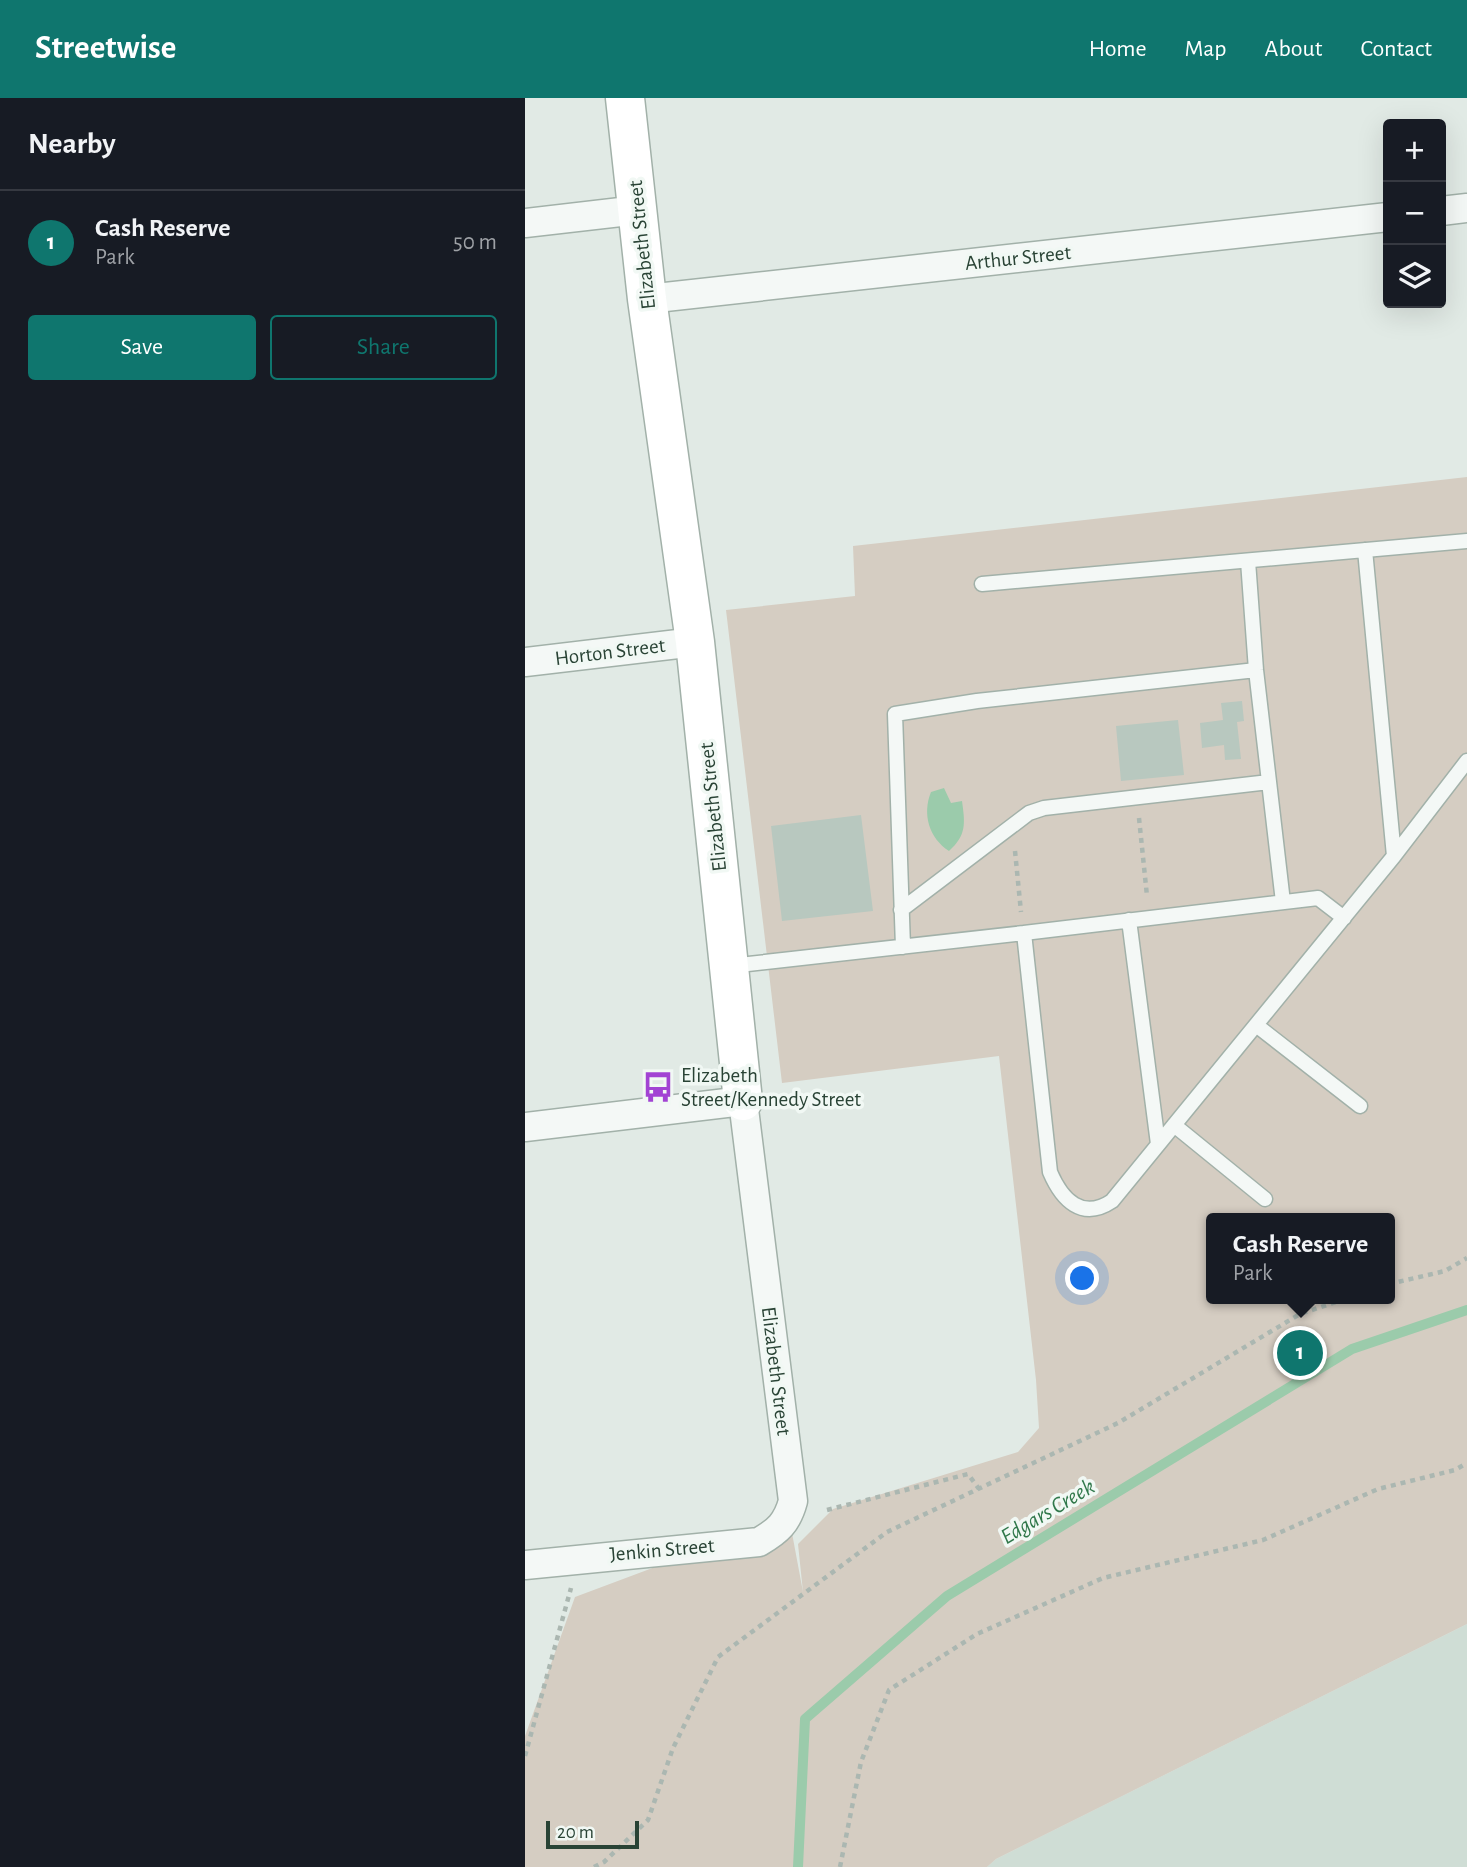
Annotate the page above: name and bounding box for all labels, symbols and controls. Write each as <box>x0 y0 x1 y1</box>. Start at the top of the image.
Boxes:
text: Streetwise <box>35 32 176 65</box>
text: Home <box>1089 37 1147 61</box>
text: Map <box>1185 37 1227 61</box>
text: About <box>1265 37 1322 61</box>
text: Contact <box>1360 37 1432 61</box>
map controls <box>1383 119 1446 308</box>
button: + <box>1383 119 1446 182</box>
text: Nearby <box>28 129 116 159</box>
street label: Elizabeth Street <box>625 179 659 311</box>
button: − <box>1383 182 1446 245</box>
text: Cash Reserve <box>95 215 230 241</box>
text: 1 <box>47 231 55 254</box>
text: 50 m <box>453 231 497 254</box>
street label: Arthur Street <box>964 242 1072 274</box>
button: layers <box>1383 245 1446 308</box>
text: Park <box>95 246 135 269</box>
button: Save <box>28 315 256 380</box>
button: Share <box>270 315 497 380</box>
street label: Horton Street <box>554 635 667 669</box>
street label: Elizabeth Street <box>696 741 730 873</box>
place label: Elizabeth Street/Kennedy Street <box>681 1065 861 1110</box>
bus stop icon: Elizabeth Street/Kennedy Street <box>641 1070 675 1104</box>
popup <box>1206 1213 1395 1304</box>
text: Cash Reserve <box>1233 1231 1368 1257</box>
your location <box>1065 1261 1099 1295</box>
text: Park <box>1233 1262 1272 1285</box>
street label: Elizabeth Street <box>758 1305 794 1437</box>
pin: 1 <box>1277 1327 1323 1379</box>
water label: Edgars Creek <box>997 1475 1099 1549</box>
street label: Jenkin Street <box>609 1535 716 1565</box>
scale bar <box>546 1818 639 1850</box>
text: 20 m <box>557 1823 594 1842</box>

